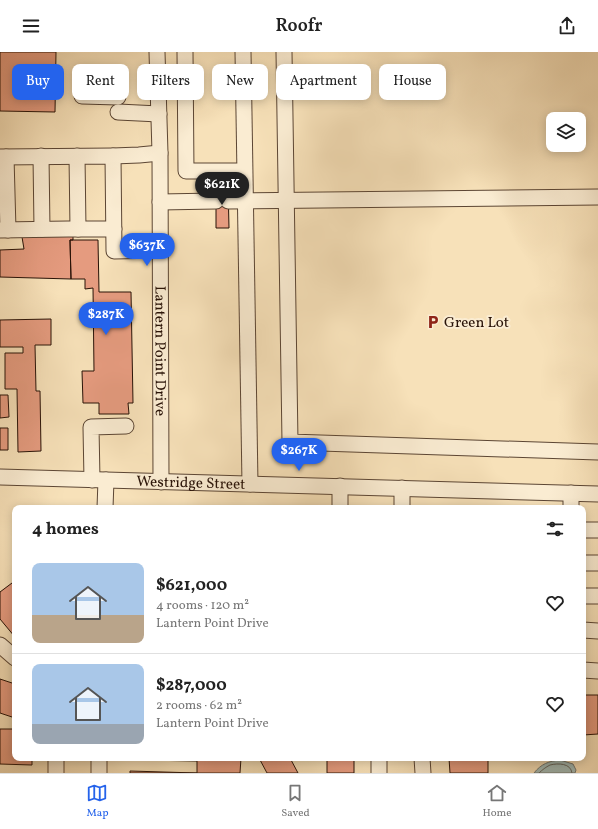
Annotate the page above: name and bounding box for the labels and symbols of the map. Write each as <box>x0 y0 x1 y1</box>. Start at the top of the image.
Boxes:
pin: $621K <box>194 172 250 206</box>
pin: $637K <box>119 233 175 267</box>
street label: Lantern Point Drive <box>148 286 170 416</box>
pin: $287K <box>78 302 134 336</box>
place label: Green Lot <box>444 313 509 334</box>
parking icon: Green Lot <box>425 314 441 330</box>
pin: $267K <box>271 438 327 472</box>
street label: Westridge Street <box>136 472 246 496</box>

